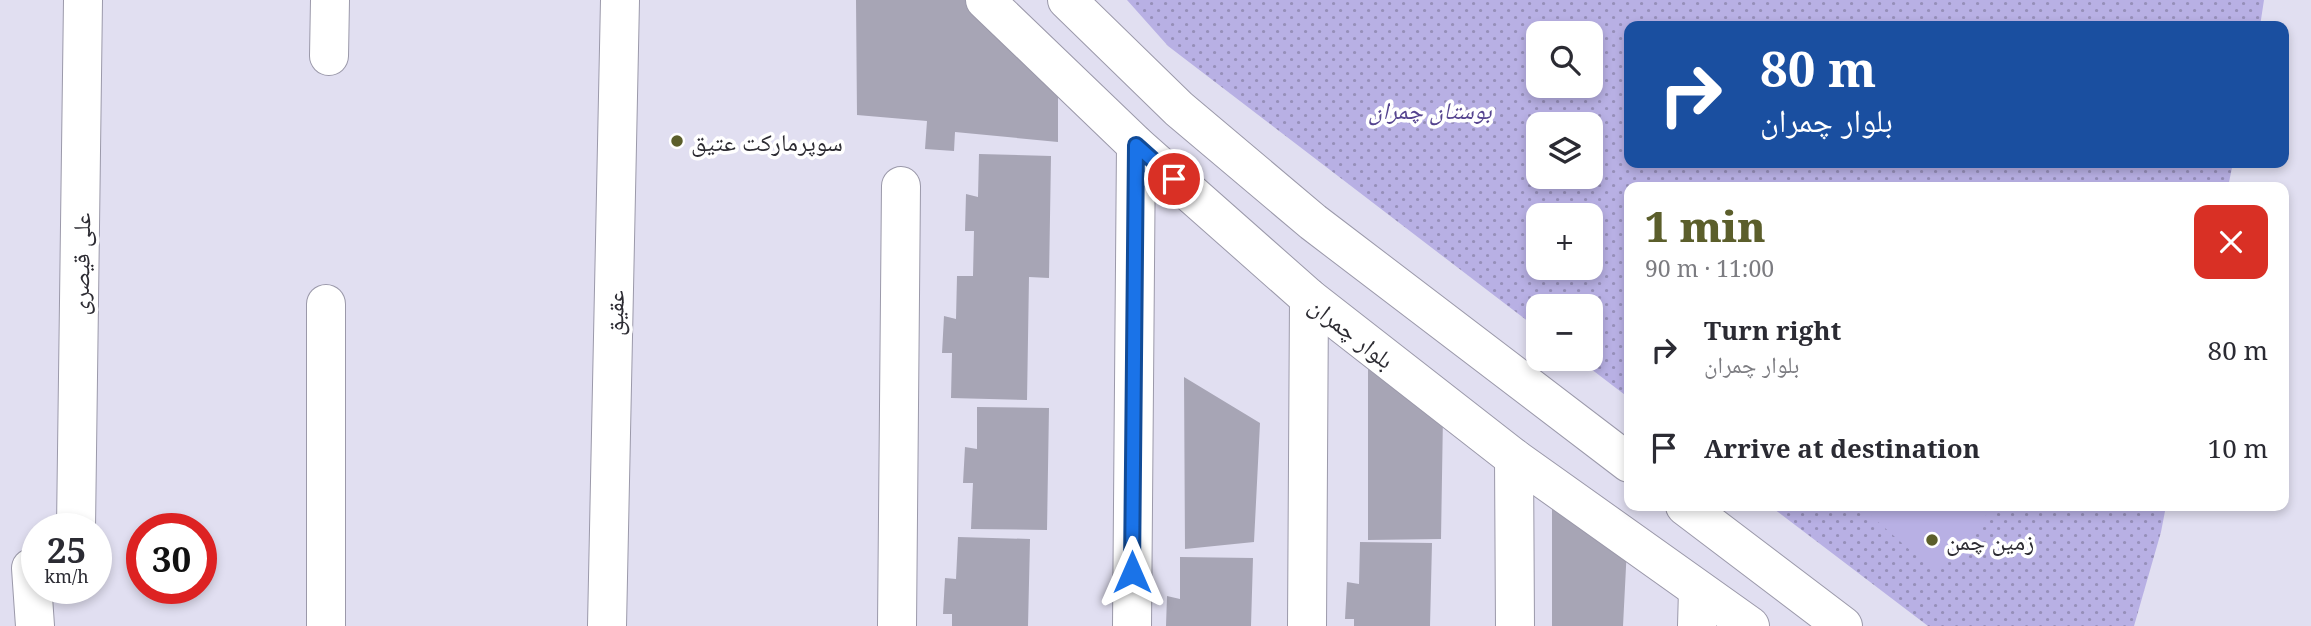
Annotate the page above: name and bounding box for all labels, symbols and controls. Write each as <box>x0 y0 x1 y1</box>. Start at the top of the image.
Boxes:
map controls <box>1526 21 1603 371</box>
button: search <box>1526 21 1603 98</box>
text: 80 m <box>1760 35 1876 101</box>
icon: right <box>1645 49 1736 140</box>
park label: بوستان چمران <box>1368 93 1492 126</box>
text: بلوار چمران <box>1760 98 1893 141</box>
button: layers <box>1526 112 1603 189</box>
place label: سوپرمارکت عتیق <box>691 125 843 158</box>
marker: سوپرمارکت عتیق <box>669 133 685 149</box>
pin <box>1144 149 1204 209</box>
icon: arrive <box>1155 160 1193 198</box>
text: 1 min <box>1645 197 1766 254</box>
button: + <box>1526 203 1603 280</box>
button: close <box>2194 205 2268 279</box>
street label: علی قیصری <box>63 212 97 316</box>
text: 90 m · 11:00 <box>1645 252 1774 284</box>
street label: بلوار چمران <box>1303 288 1401 376</box>
street label: عقیق <box>597 290 631 336</box>
button: − <box>1526 294 1603 371</box>
text: Turn right <box>1704 312 1841 348</box>
icon: right <box>1645 331 1683 369</box>
text: 80 m <box>2208 332 2268 368</box>
text: بلوار چمران <box>1704 348 1799 380</box>
icon: arrive <box>1645 429 1683 467</box>
text: Arrive at destination <box>1704 430 1980 466</box>
text: 10 m <box>2208 430 2268 466</box>
speed limit sign: 30 <box>126 513 217 604</box>
place label: زمین چمن <box>1946 524 2034 557</box>
text: 25 <box>47 526 86 573</box>
marker: زمین چمن <box>1924 532 1940 548</box>
position arrow <box>1095 535 1169 609</box>
text: km/h <box>44 564 89 588</box>

